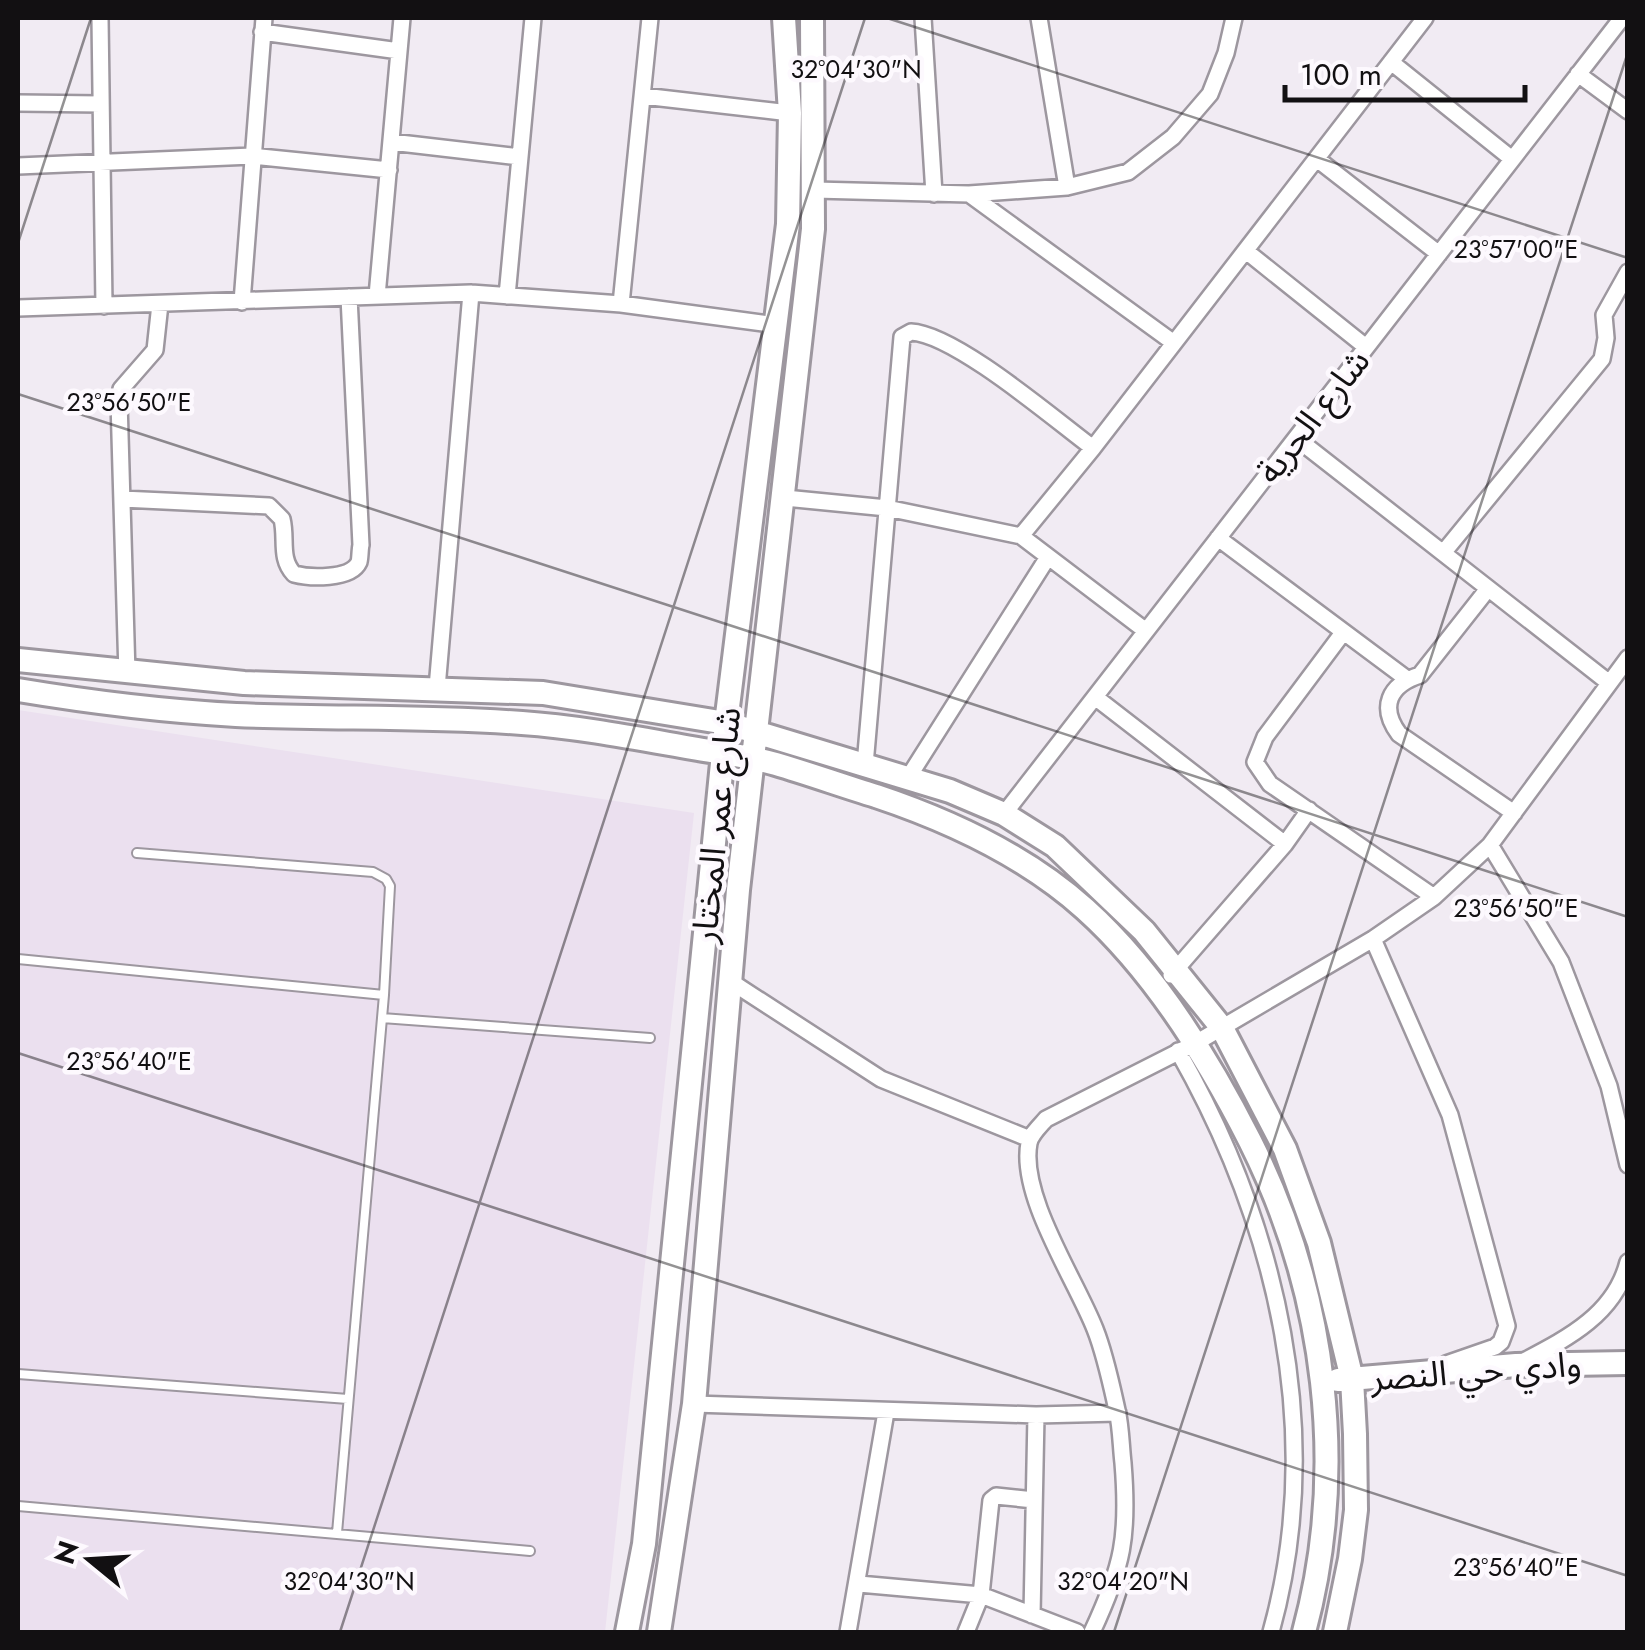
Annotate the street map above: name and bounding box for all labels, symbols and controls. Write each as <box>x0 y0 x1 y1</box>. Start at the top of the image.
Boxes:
scale bar <box>1285 40 1525 102</box>
text: 32°04'30"N <box>790 51 922 87</box>
text: 100 m <box>1300 53 1382 96</box>
text: 23°57'00"E <box>1454 231 1578 267</box>
street label: شارع الحرية <box>1244 338 1382 495</box>
text: 23°56'50"E <box>67 384 191 420</box>
street label: شارع عمر المختار <box>679 705 754 947</box>
text: 23°56'50"E <box>1454 890 1578 926</box>
text: 23°56'40"E <box>66 1043 192 1079</box>
street label: وادي حي النصر <box>1368 1339 1583 1405</box>
north arrow <box>40 1510 140 1610</box>
text: N <box>44 1536 90 1569</box>
text: 23°56'40"E <box>1453 1549 1579 1585</box>
text: 32°04'30"N <box>283 1563 415 1599</box>
text: 32°04'20"N <box>1057 1563 1189 1599</box>

